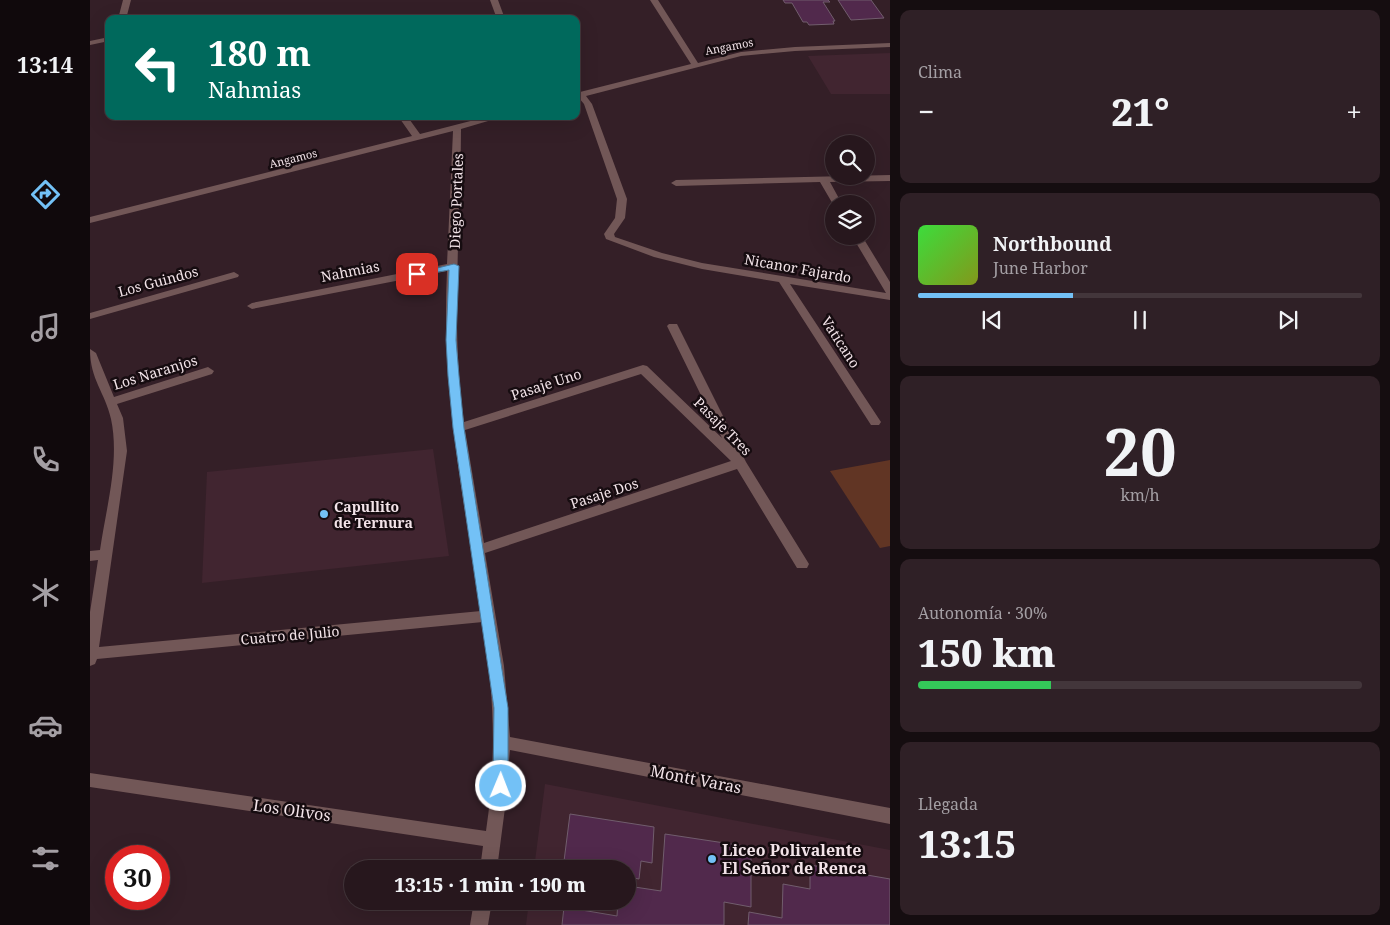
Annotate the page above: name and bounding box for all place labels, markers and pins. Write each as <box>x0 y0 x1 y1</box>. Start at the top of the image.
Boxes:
pin <box>396 253 438 295</box>
place label: Capullito de Ternura <box>334 497 413 532</box>
marker: Capullito de Ternura <box>318 508 330 520</box>
place label: Liceo Polivalente El Señor de Renca <box>722 839 867 879</box>
marker: Liceo Polivalente El Señor de Renca <box>706 853 718 865</box>

